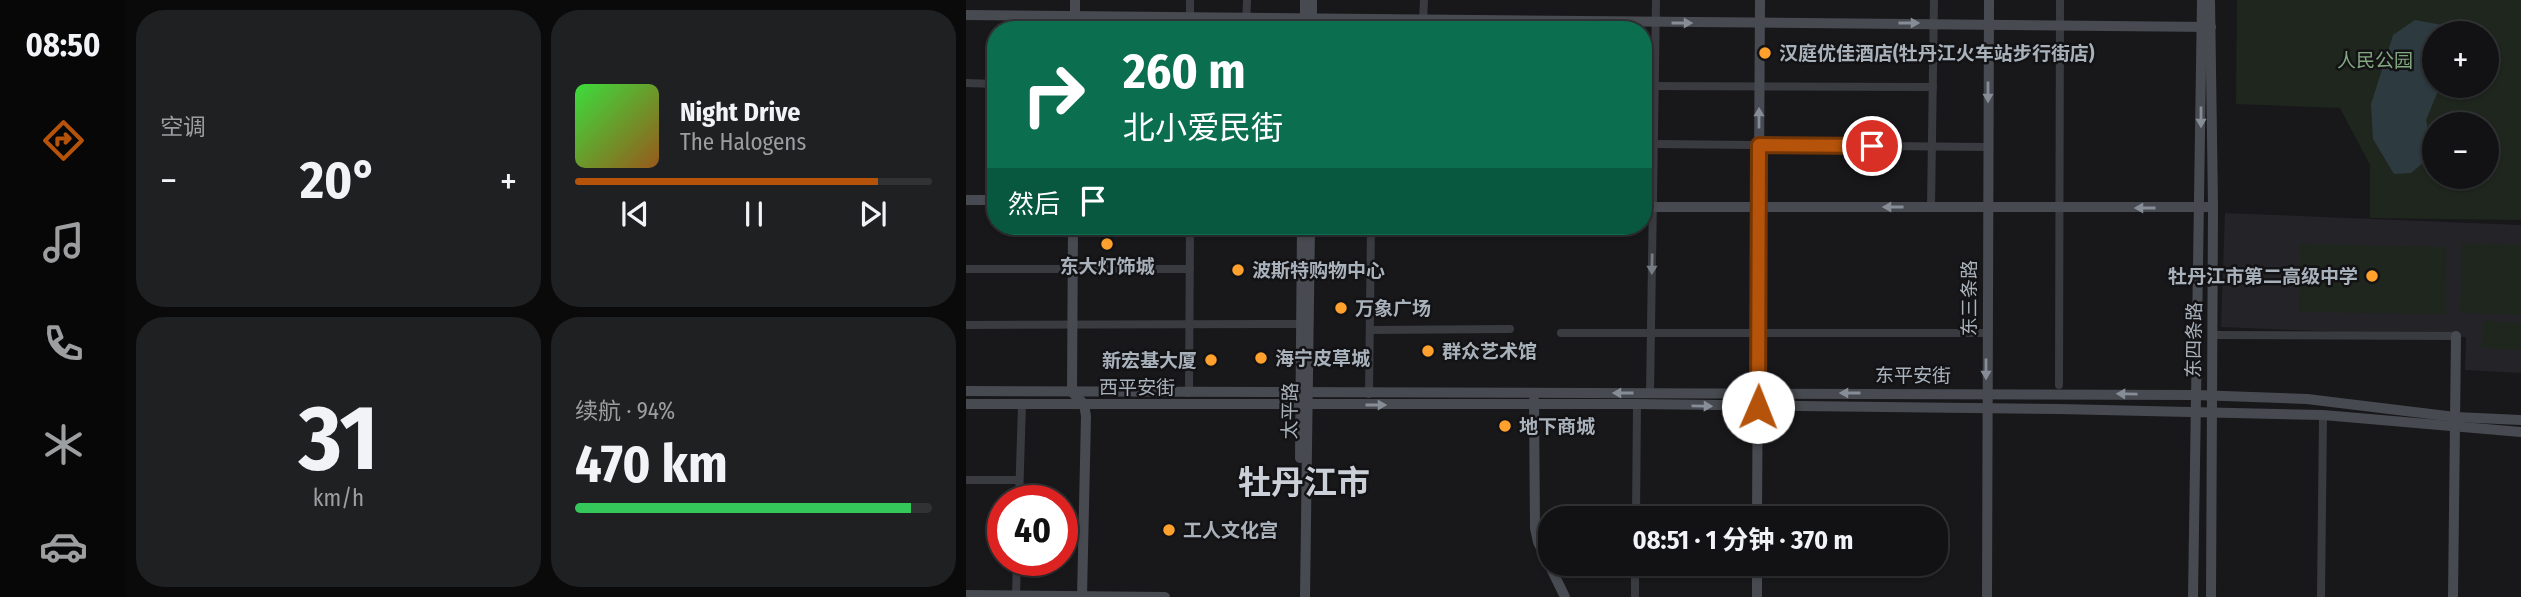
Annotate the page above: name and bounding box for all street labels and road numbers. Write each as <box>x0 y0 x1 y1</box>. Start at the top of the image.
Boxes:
street label: 东三条路 <box>1958 260 1981 336</box>
street label: 东四条路 <box>2182 302 2206 378</box>
street label: 东平安街 <box>1875 364 1951 387</box>
street label: 西平安街 <box>1099 376 1175 399</box>
street label: 太平路 <box>1278 382 1302 440</box>

